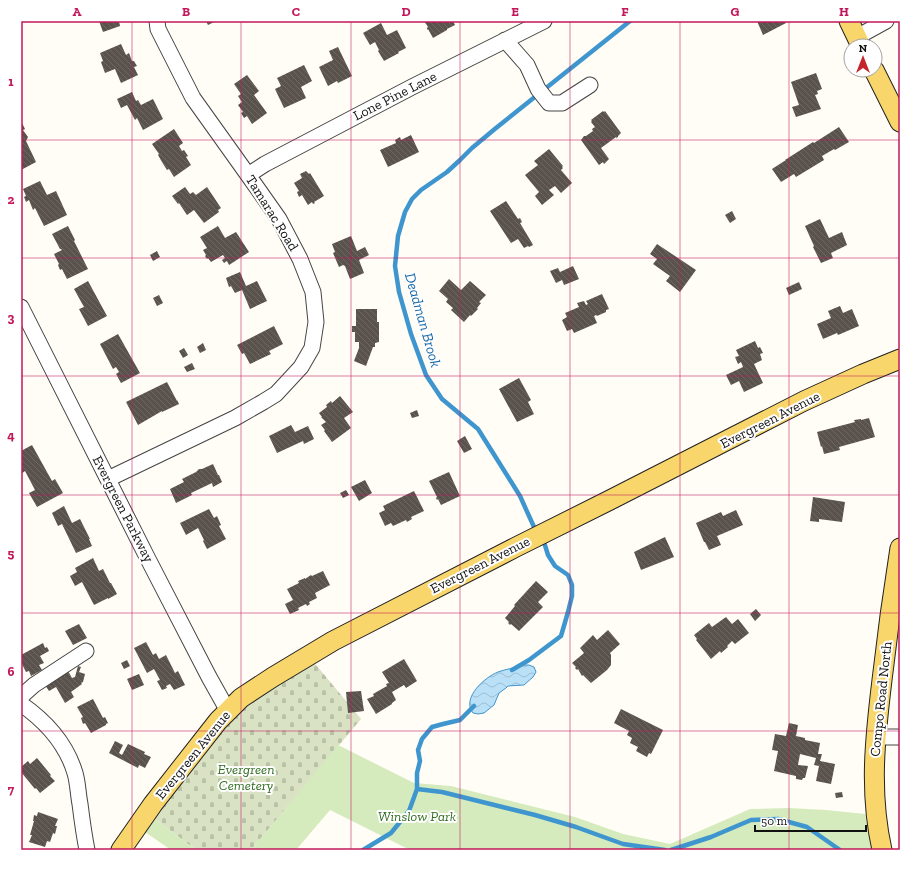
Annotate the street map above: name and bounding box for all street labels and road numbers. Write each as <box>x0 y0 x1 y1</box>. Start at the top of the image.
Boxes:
street label: Lone Pine Lane <box>350 68 440 124</box>
street label: Tamarac Road <box>242 172 302 254</box>
street label: Evergreen Avenue <box>717 387 823 452</box>
street label: Evergreen Parkway <box>89 453 158 566</box>
street label: Evergreen Avenue <box>427 532 533 597</box>
street label: Compo Road North <box>866 640 896 757</box>
street label: Evergreen Avenue <box>152 707 234 803</box>

